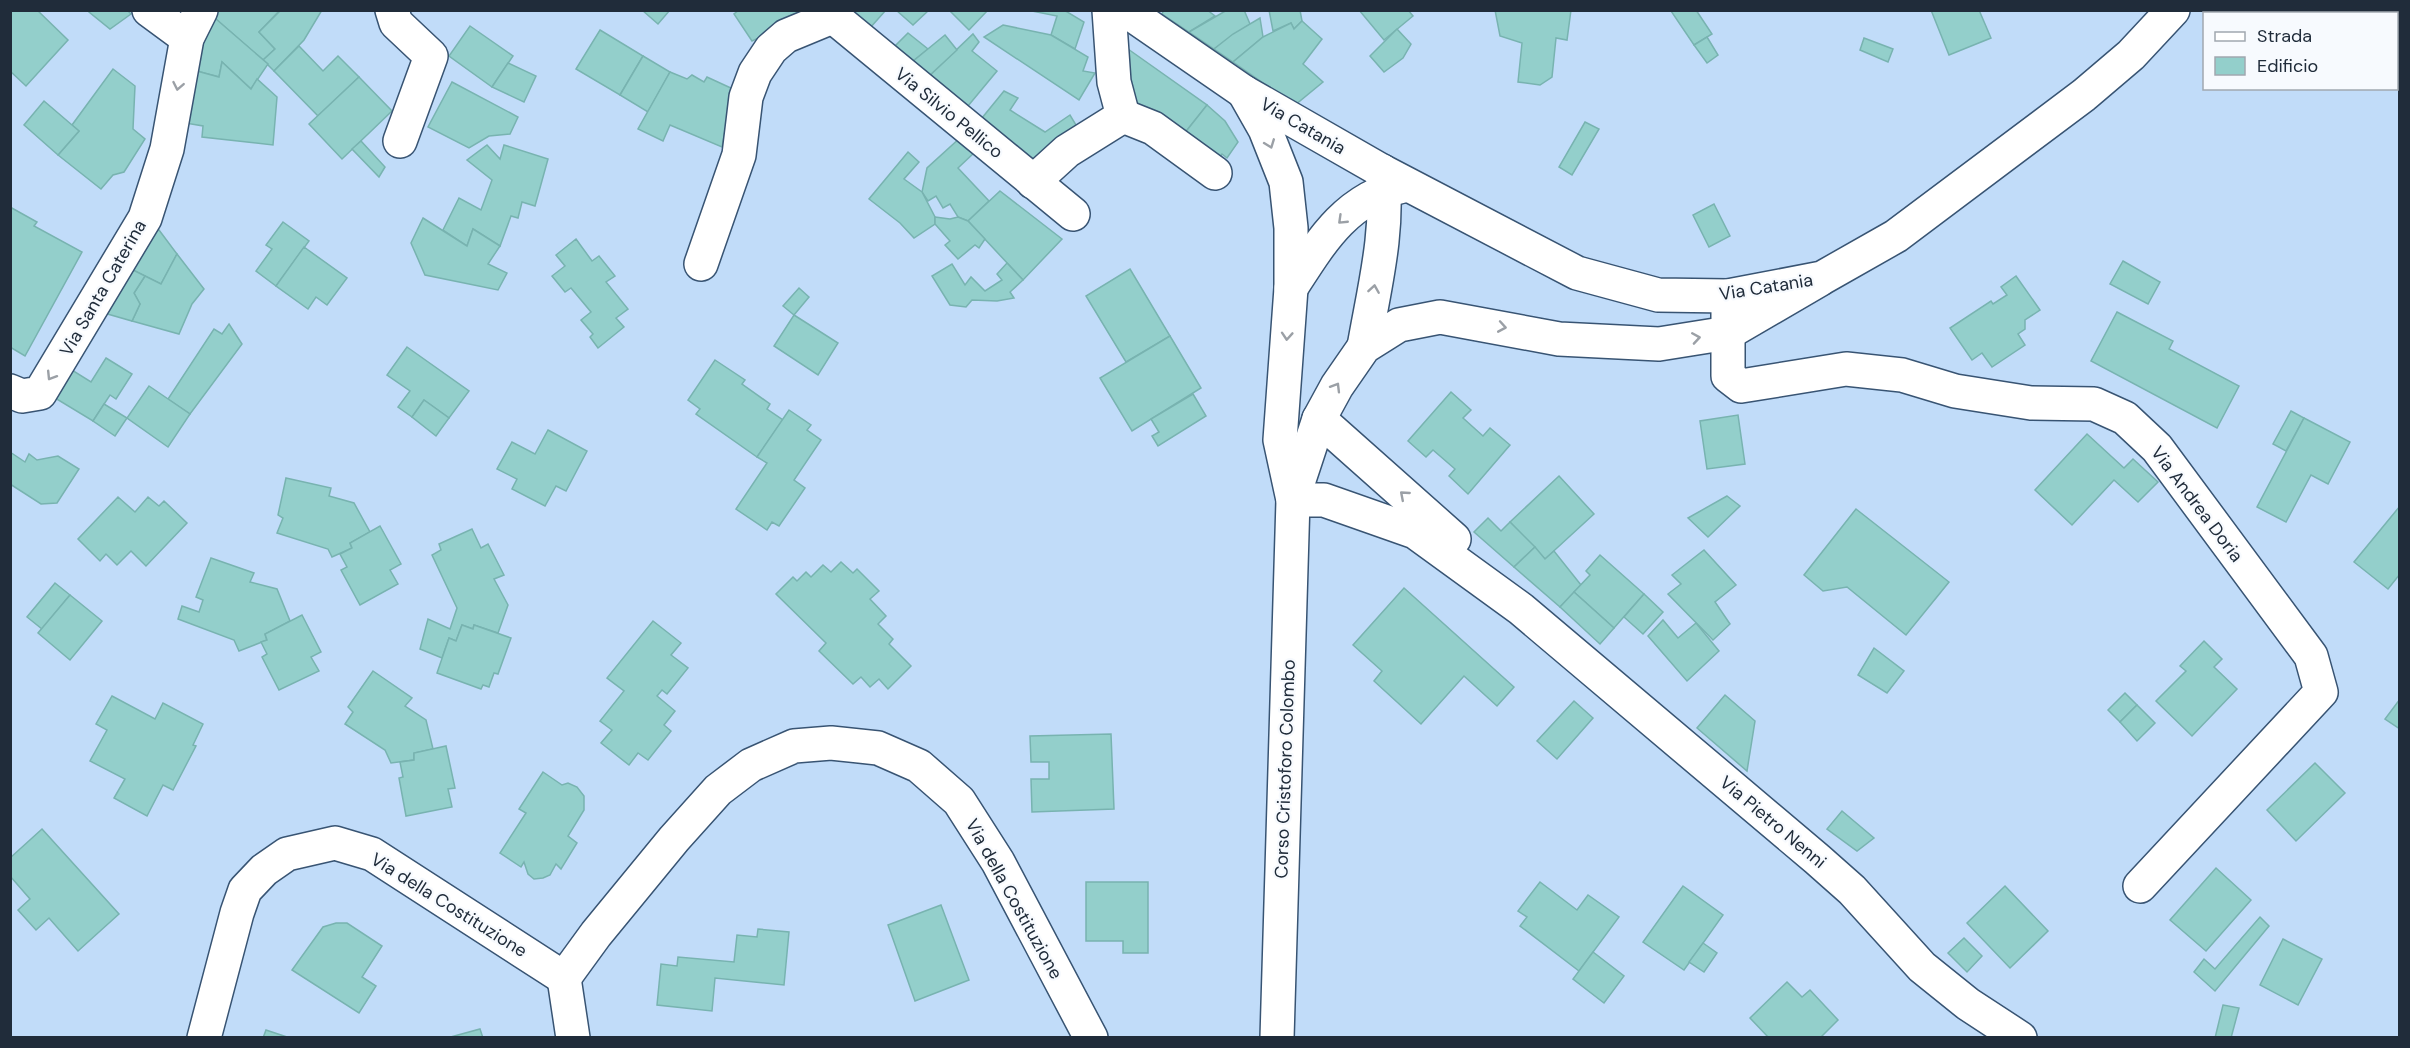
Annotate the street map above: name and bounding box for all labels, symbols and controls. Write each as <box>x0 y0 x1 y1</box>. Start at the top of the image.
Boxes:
legend <box>2203 12 2398 90</box>
text: Strada <box>2257 24 2312 48</box>
text: Edificio <box>2257 54 2318 78</box>
street label: Via Silvio Pellico <box>890 62 1008 164</box>
one-way arrow <box>172 80 185 90</box>
street label: Via Catania <box>1256 92 1350 160</box>
one-way arrow <box>1263 138 1276 149</box>
one-way arrow <box>1338 213 1349 224</box>
street label: Via Santa Caterina <box>54 215 152 361</box>
street label: Via Catania <box>1717 268 1815 306</box>
one-way arrow <box>1367 285 1380 295</box>
one-way arrow <box>1498 321 1507 333</box>
one-way arrow <box>1281 331 1294 340</box>
one-way arrow <box>1690 332 1700 345</box>
one-way arrow <box>46 370 58 380</box>
one-way arrow <box>1329 383 1341 393</box>
street label: Via Andrea Doria <box>2145 441 2249 567</box>
one-way arrow <box>1401 491 1411 502</box>
street label: Corso Cristoforo Colombo <box>1269 659 1301 879</box>
street label: Via Pietro Nenni <box>1715 770 1831 874</box>
street label: Via della Costituzione <box>960 815 1068 983</box>
street label: Via della Costituzione <box>366 847 532 963</box>

